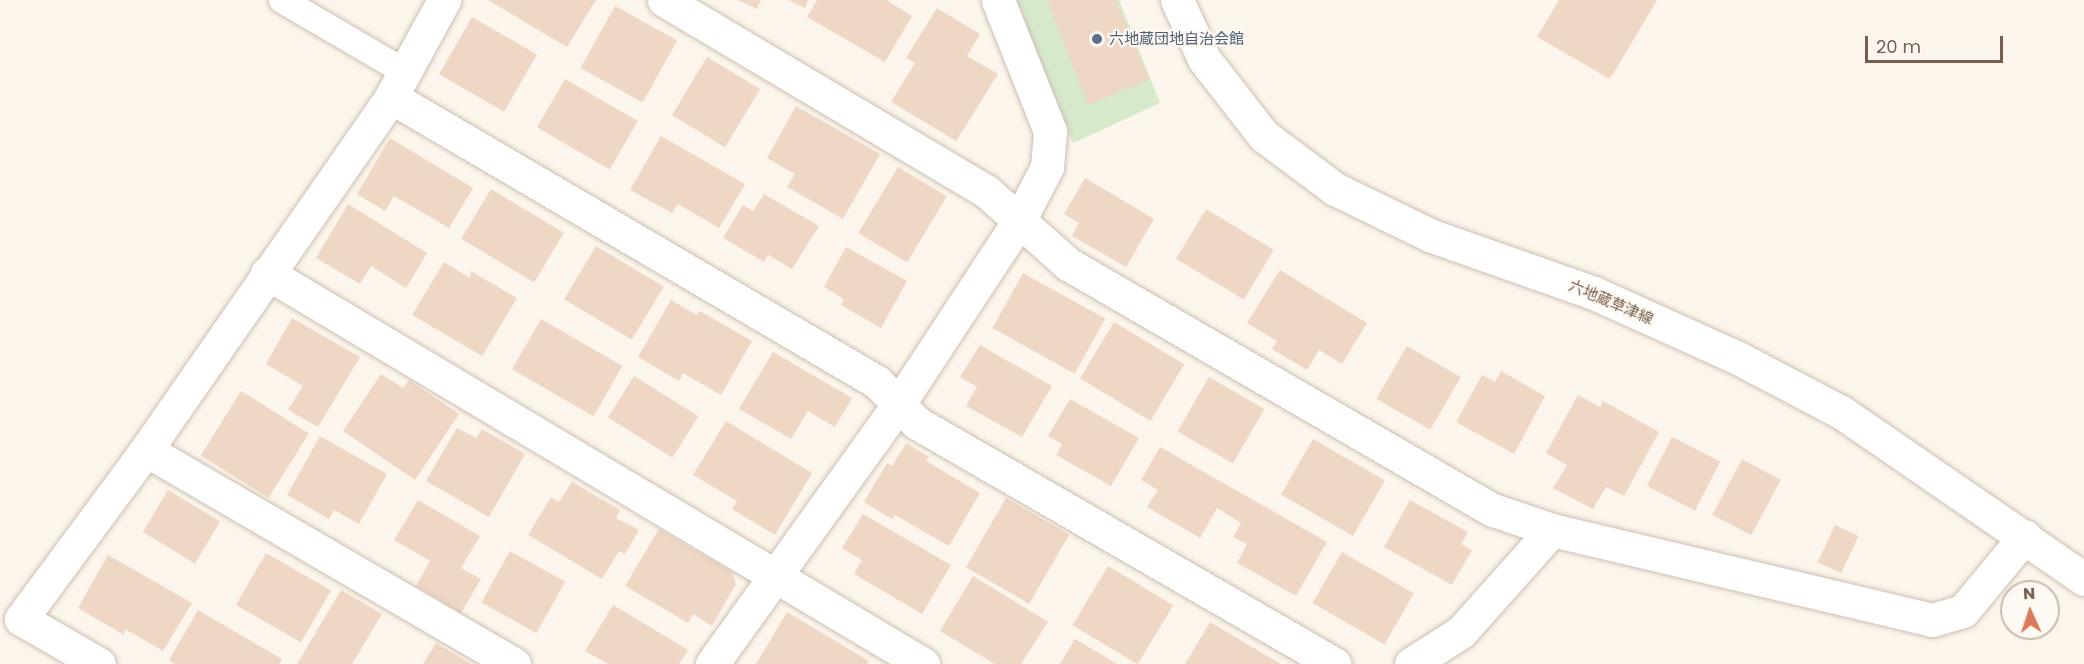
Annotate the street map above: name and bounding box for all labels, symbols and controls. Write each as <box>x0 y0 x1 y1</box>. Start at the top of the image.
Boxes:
scale bar <box>1868 24 2006 62</box>
place label: 六地蔵団地自治会館 <box>1109 30 1244 48</box>
marker: 六地蔵団地自治会館 <box>1090 32 1104 46</box>
text: 20 m <box>1876 34 1921 59</box>
street label: 六地蔵草津線 <box>1566 276 1656 328</box>
north arrow <box>2000 580 2060 640</box>
text: N <box>2023 582 2036 605</box>

